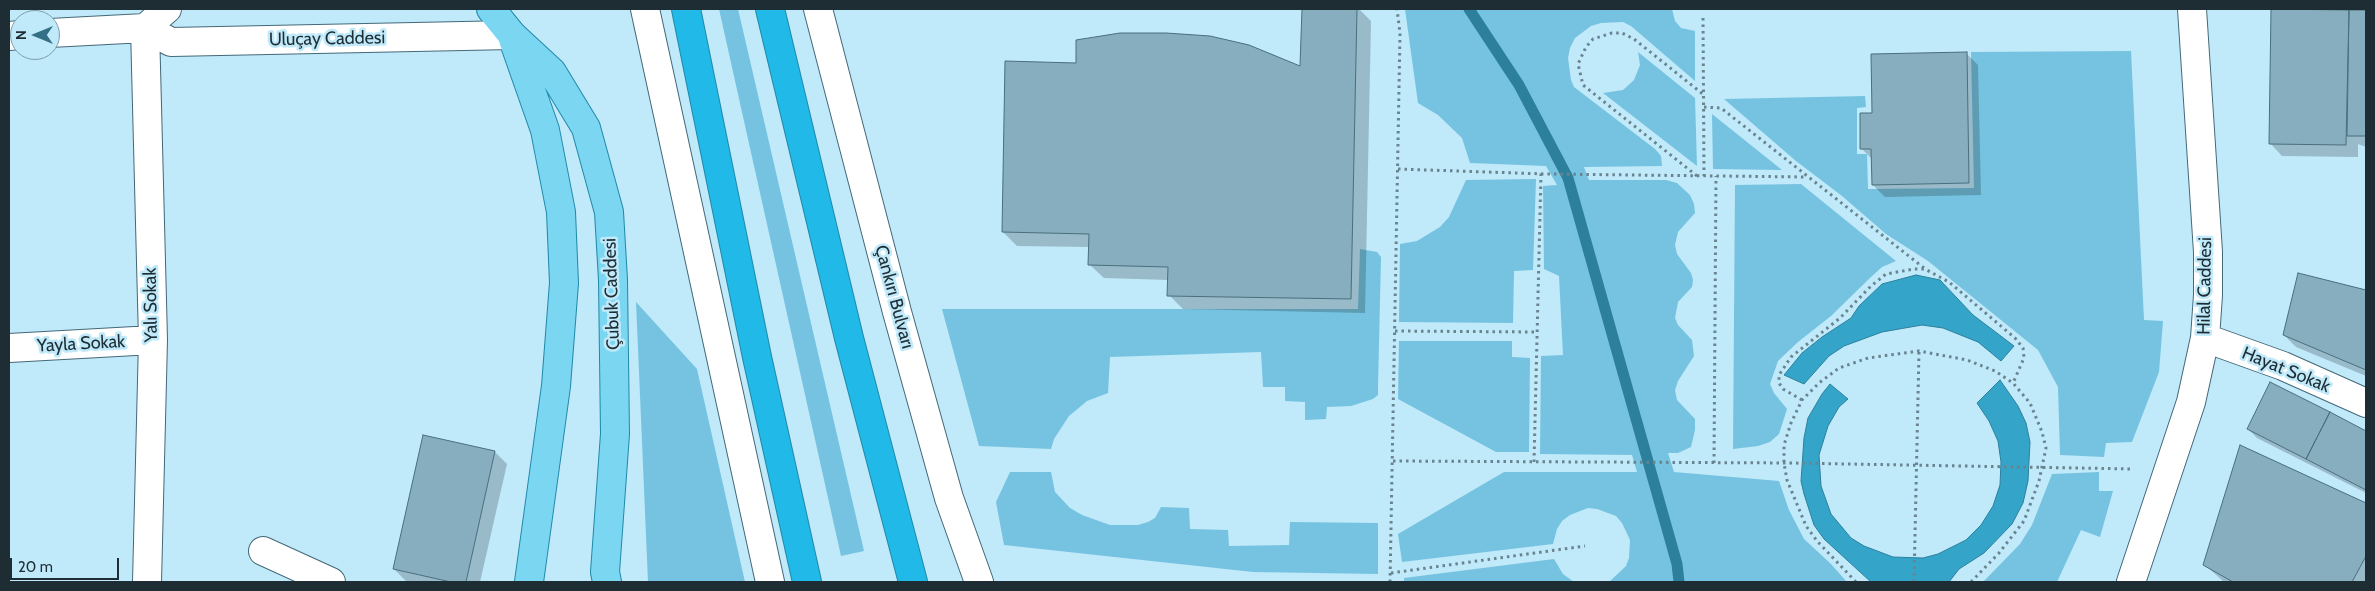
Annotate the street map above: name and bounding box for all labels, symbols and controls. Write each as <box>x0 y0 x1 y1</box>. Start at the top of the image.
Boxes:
north arrow <box>10 10 60 60</box>
street label: Uluçay Caddesi <box>269 27 385 51</box>
text: N <box>12 30 30 40</box>
street label: Hilal Caddesi <box>2193 237 2217 335</box>
street label: Çubuk Caddesi <box>599 238 625 350</box>
street label: Çankırı Bulvarı <box>870 243 918 351</box>
street label: Yalı Sokak <box>140 267 162 343</box>
street label: Yayla Sokak <box>36 331 126 357</box>
street label: Hayat Sokak <box>2239 342 2333 398</box>
scale bar <box>12 548 121 580</box>
text: 20 m <box>18 558 53 576</box>

